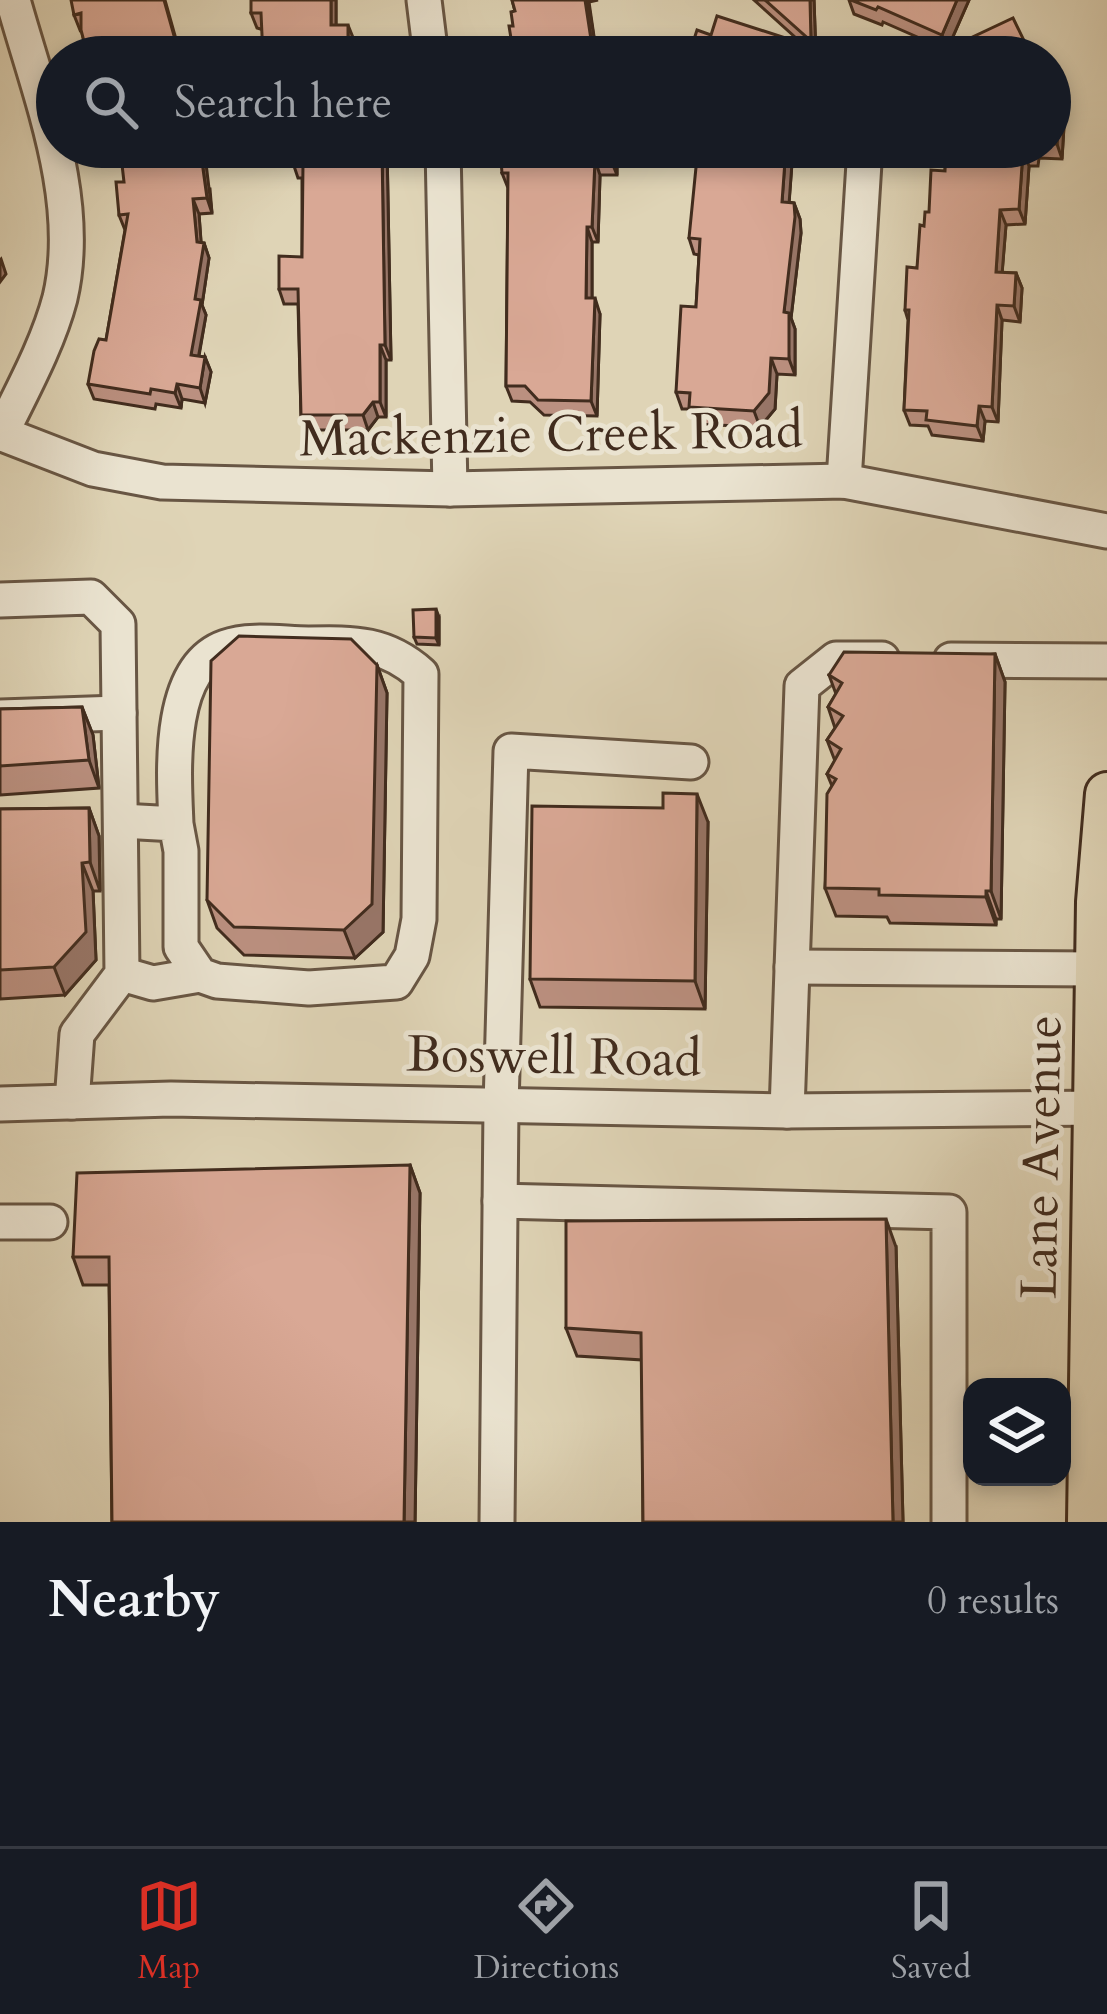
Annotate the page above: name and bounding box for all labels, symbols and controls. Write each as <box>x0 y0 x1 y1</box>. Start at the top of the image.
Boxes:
search box <box>36 36 1071 168</box>
icon: search <box>78 69 144 135</box>
text: Search here <box>174 72 392 133</box>
street label: Mackenzie Creek Road <box>299 396 803 474</box>
street label: Lane Avenue <box>1005 1014 1079 1300</box>
street label: Boswell Road <box>406 1019 702 1095</box>
map controls <box>963 1378 1071 1486</box>
button: layers <box>963 1378 1071 1486</box>
text: Nearby <box>48 1565 220 1635</box>
text: 0 results <box>927 1574 1059 1627</box>
tab: Map <box>136 1873 202 1990</box>
tab: Directions <box>474 1873 619 1990</box>
tab: Saved <box>891 1873 971 1990</box>

